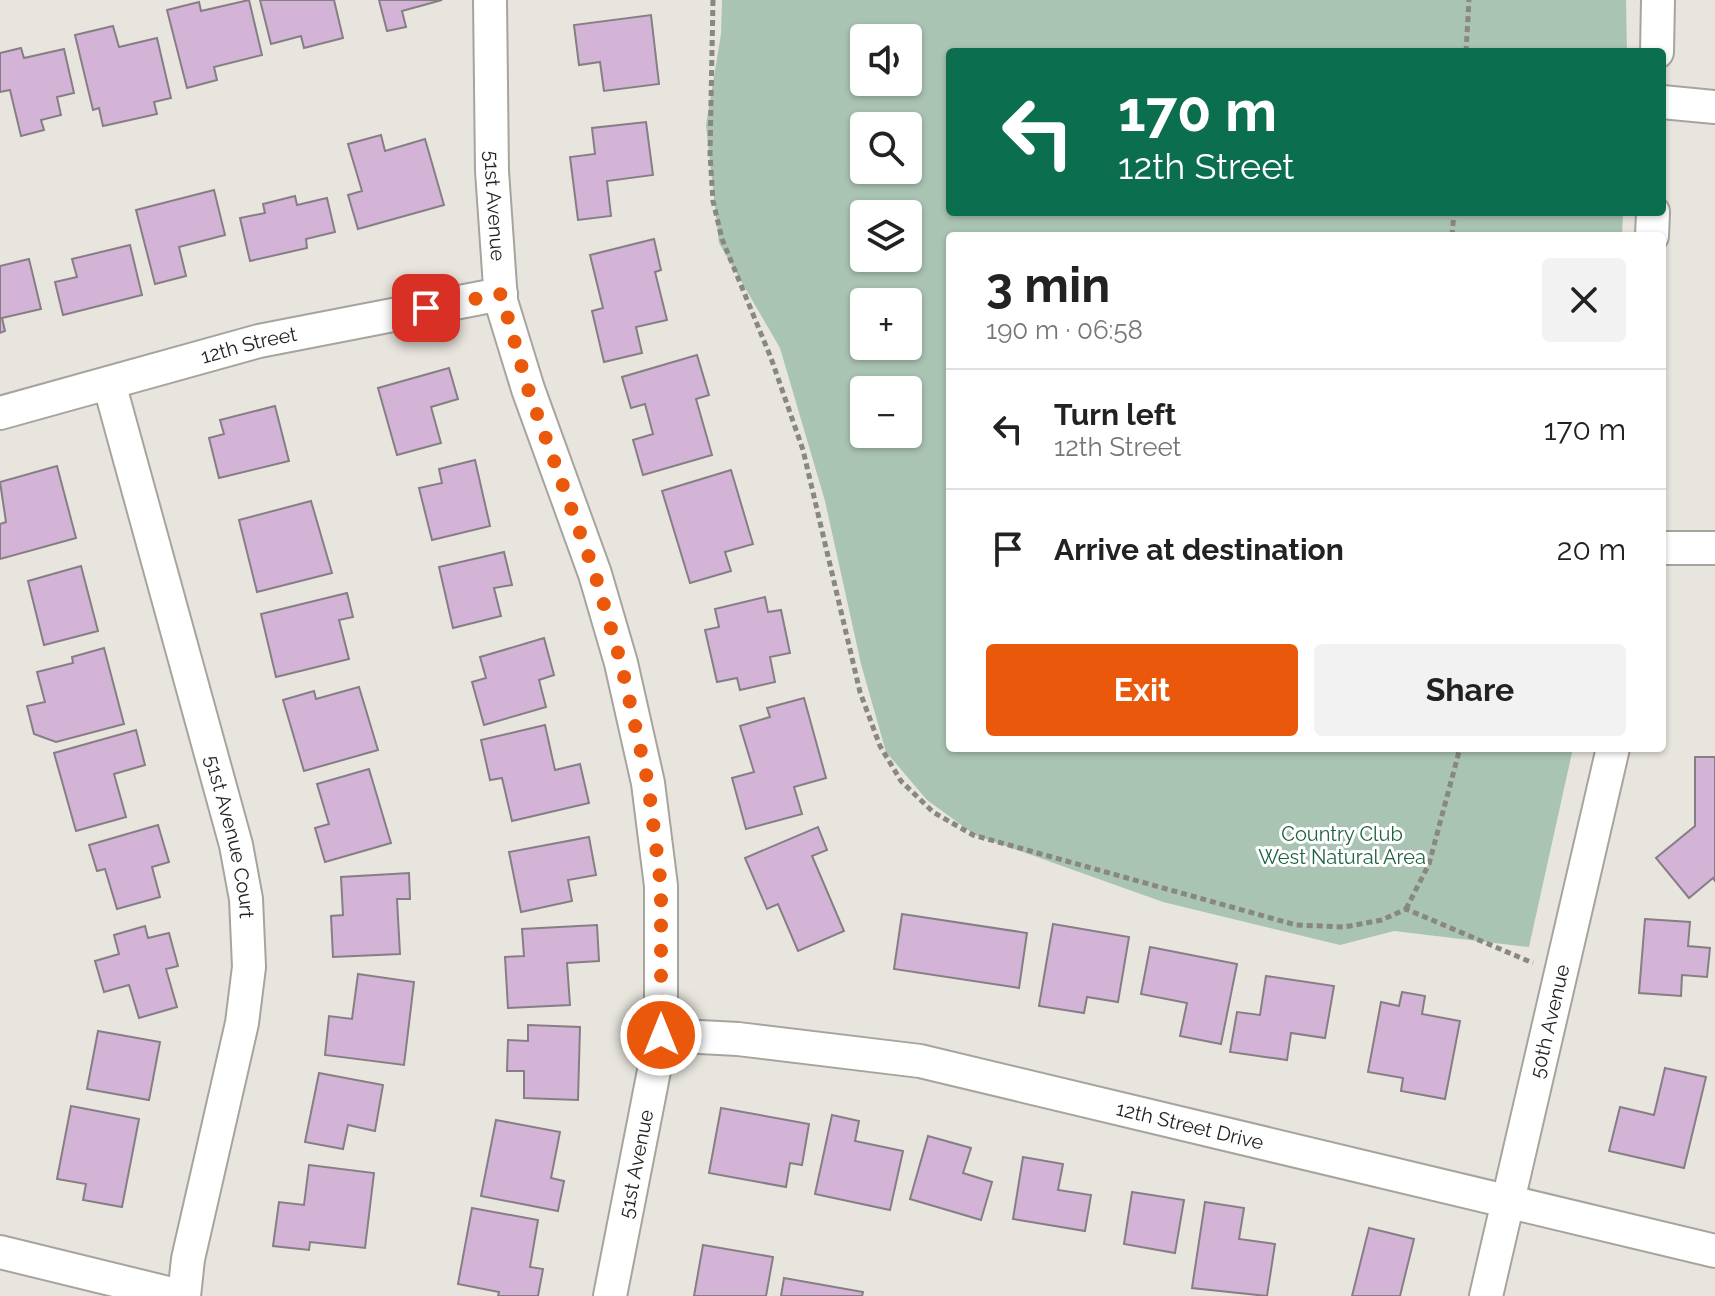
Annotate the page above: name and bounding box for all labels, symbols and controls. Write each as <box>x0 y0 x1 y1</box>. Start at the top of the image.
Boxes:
map controls <box>850 24 922 448</box>
button: sound <box>850 24 922 96</box>
text: 170 m <box>1118 78 1277 144</box>
icon: left <box>986 80 1090 184</box>
button: search <box>850 112 922 184</box>
text: 12th Street <box>1118 145 1294 187</box>
street label: 51st Avenue <box>480 151 510 262</box>
button: layers <box>850 200 922 272</box>
text: 3 min <box>986 257 1110 313</box>
button: close <box>1542 258 1626 342</box>
pin <box>392 274 460 342</box>
icon: arrive <box>404 286 448 330</box>
button: + <box>850 288 922 360</box>
text: 190 m · 06:58 <box>986 315 1143 345</box>
street label: 12th Street <box>198 322 299 369</box>
button: − <box>850 376 922 448</box>
text: Turn left <box>1054 397 1176 432</box>
icon: left <box>986 407 1030 451</box>
text: 170 m <box>1544 412 1626 447</box>
text: 12th Street <box>1054 432 1181 462</box>
icon: arrive <box>986 527 1030 571</box>
text: Arrive at destination <box>1054 532 1344 567</box>
text: 20 m <box>1557 532 1626 567</box>
button: Exit <box>986 644 1298 736</box>
button: Share <box>1314 644 1626 736</box>
street label: 51st Avenue Court <box>200 753 259 919</box>
park label: Country Club West Natural Area <box>1258 822 1426 869</box>
street label: 50th Avenue <box>1525 962 1575 1081</box>
position arrow <box>619 993 703 1077</box>
street label: 12th Street Drive <box>1114 1096 1266 1155</box>
street label: 51st Avenue <box>614 1107 658 1221</box>

